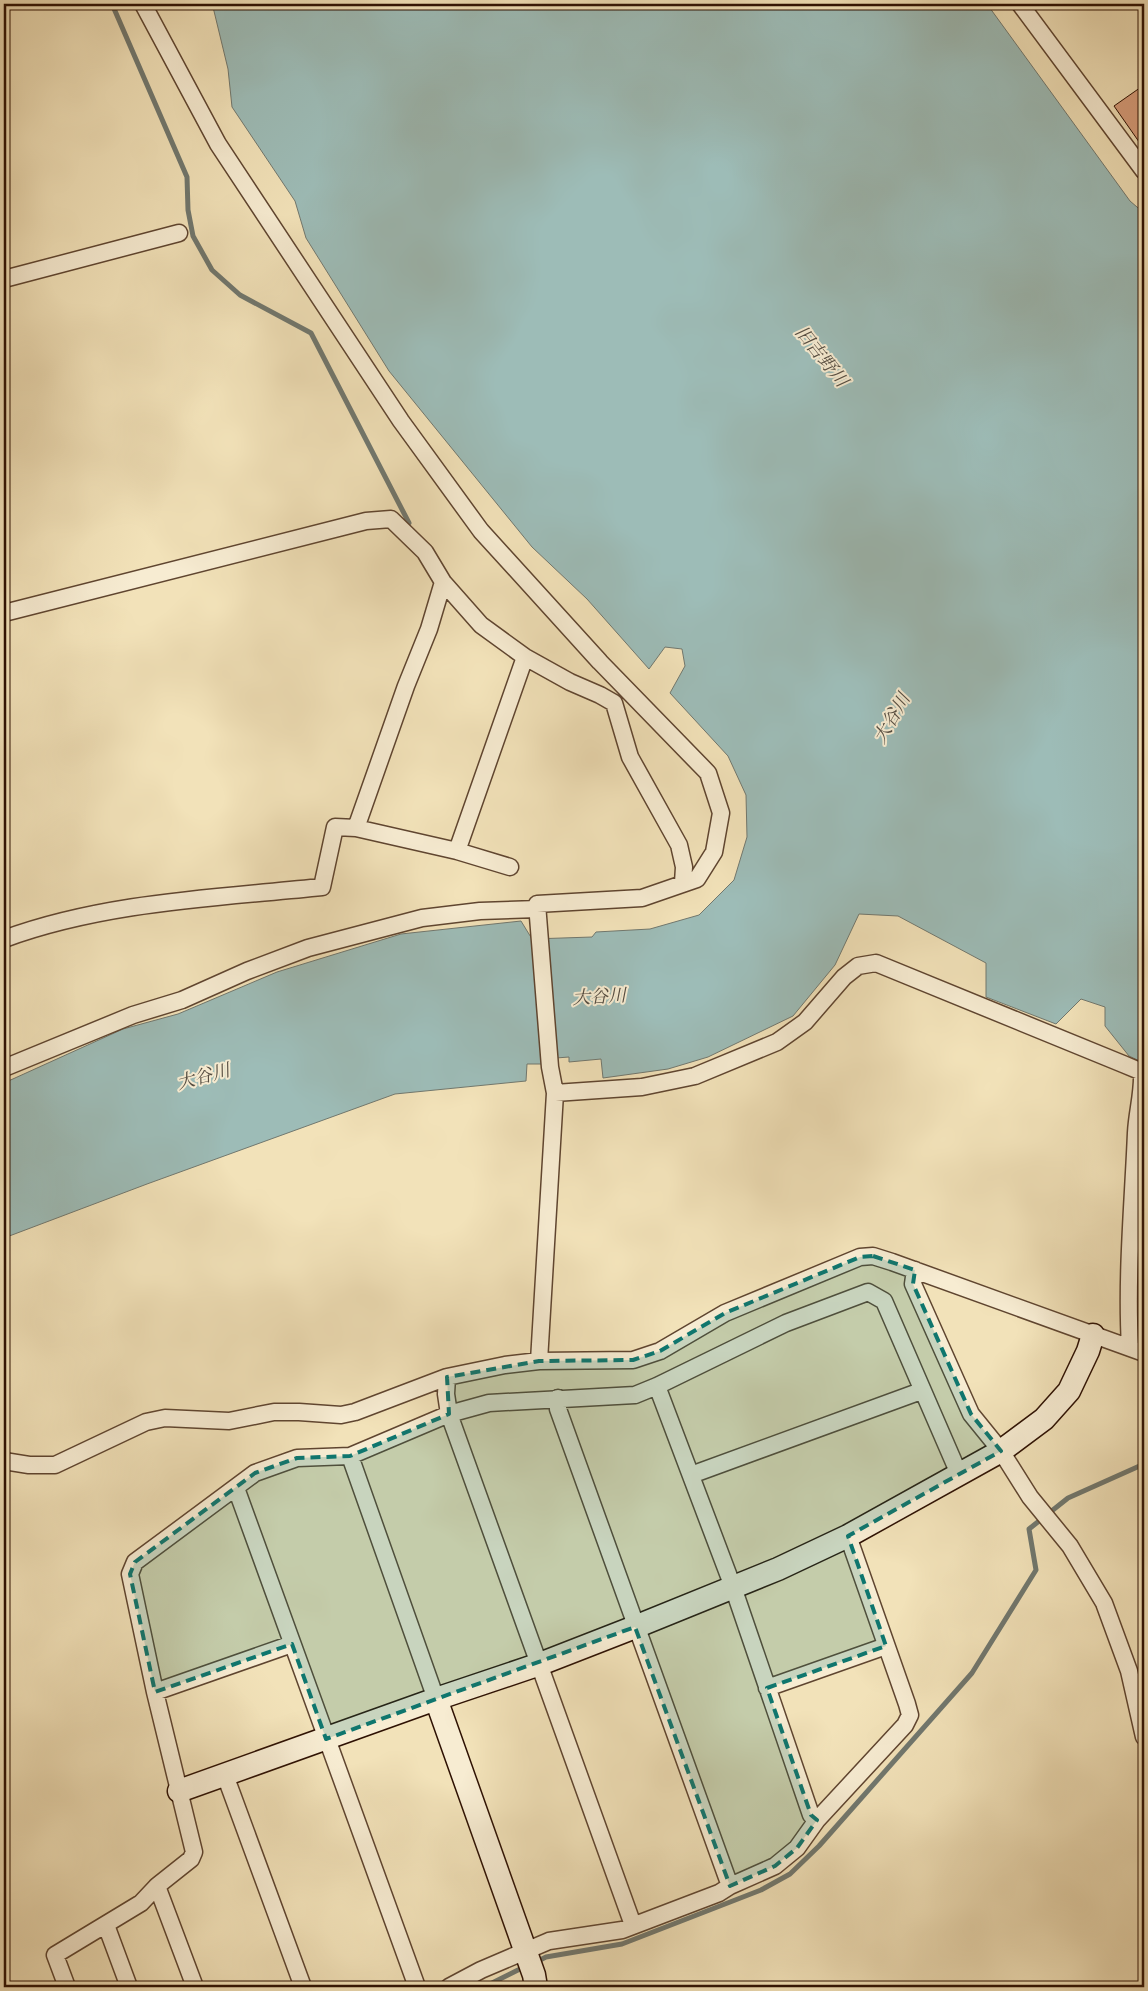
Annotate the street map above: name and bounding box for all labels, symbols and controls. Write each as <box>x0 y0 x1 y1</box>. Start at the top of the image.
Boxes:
water label: 旧吉野川 <box>790 321 855 393</box>
water label: 大谷川 <box>868 687 915 747</box>
water label: 大谷川 <box>571 983 629 1009</box>
water label: 大谷川 <box>174 1057 234 1094</box>

